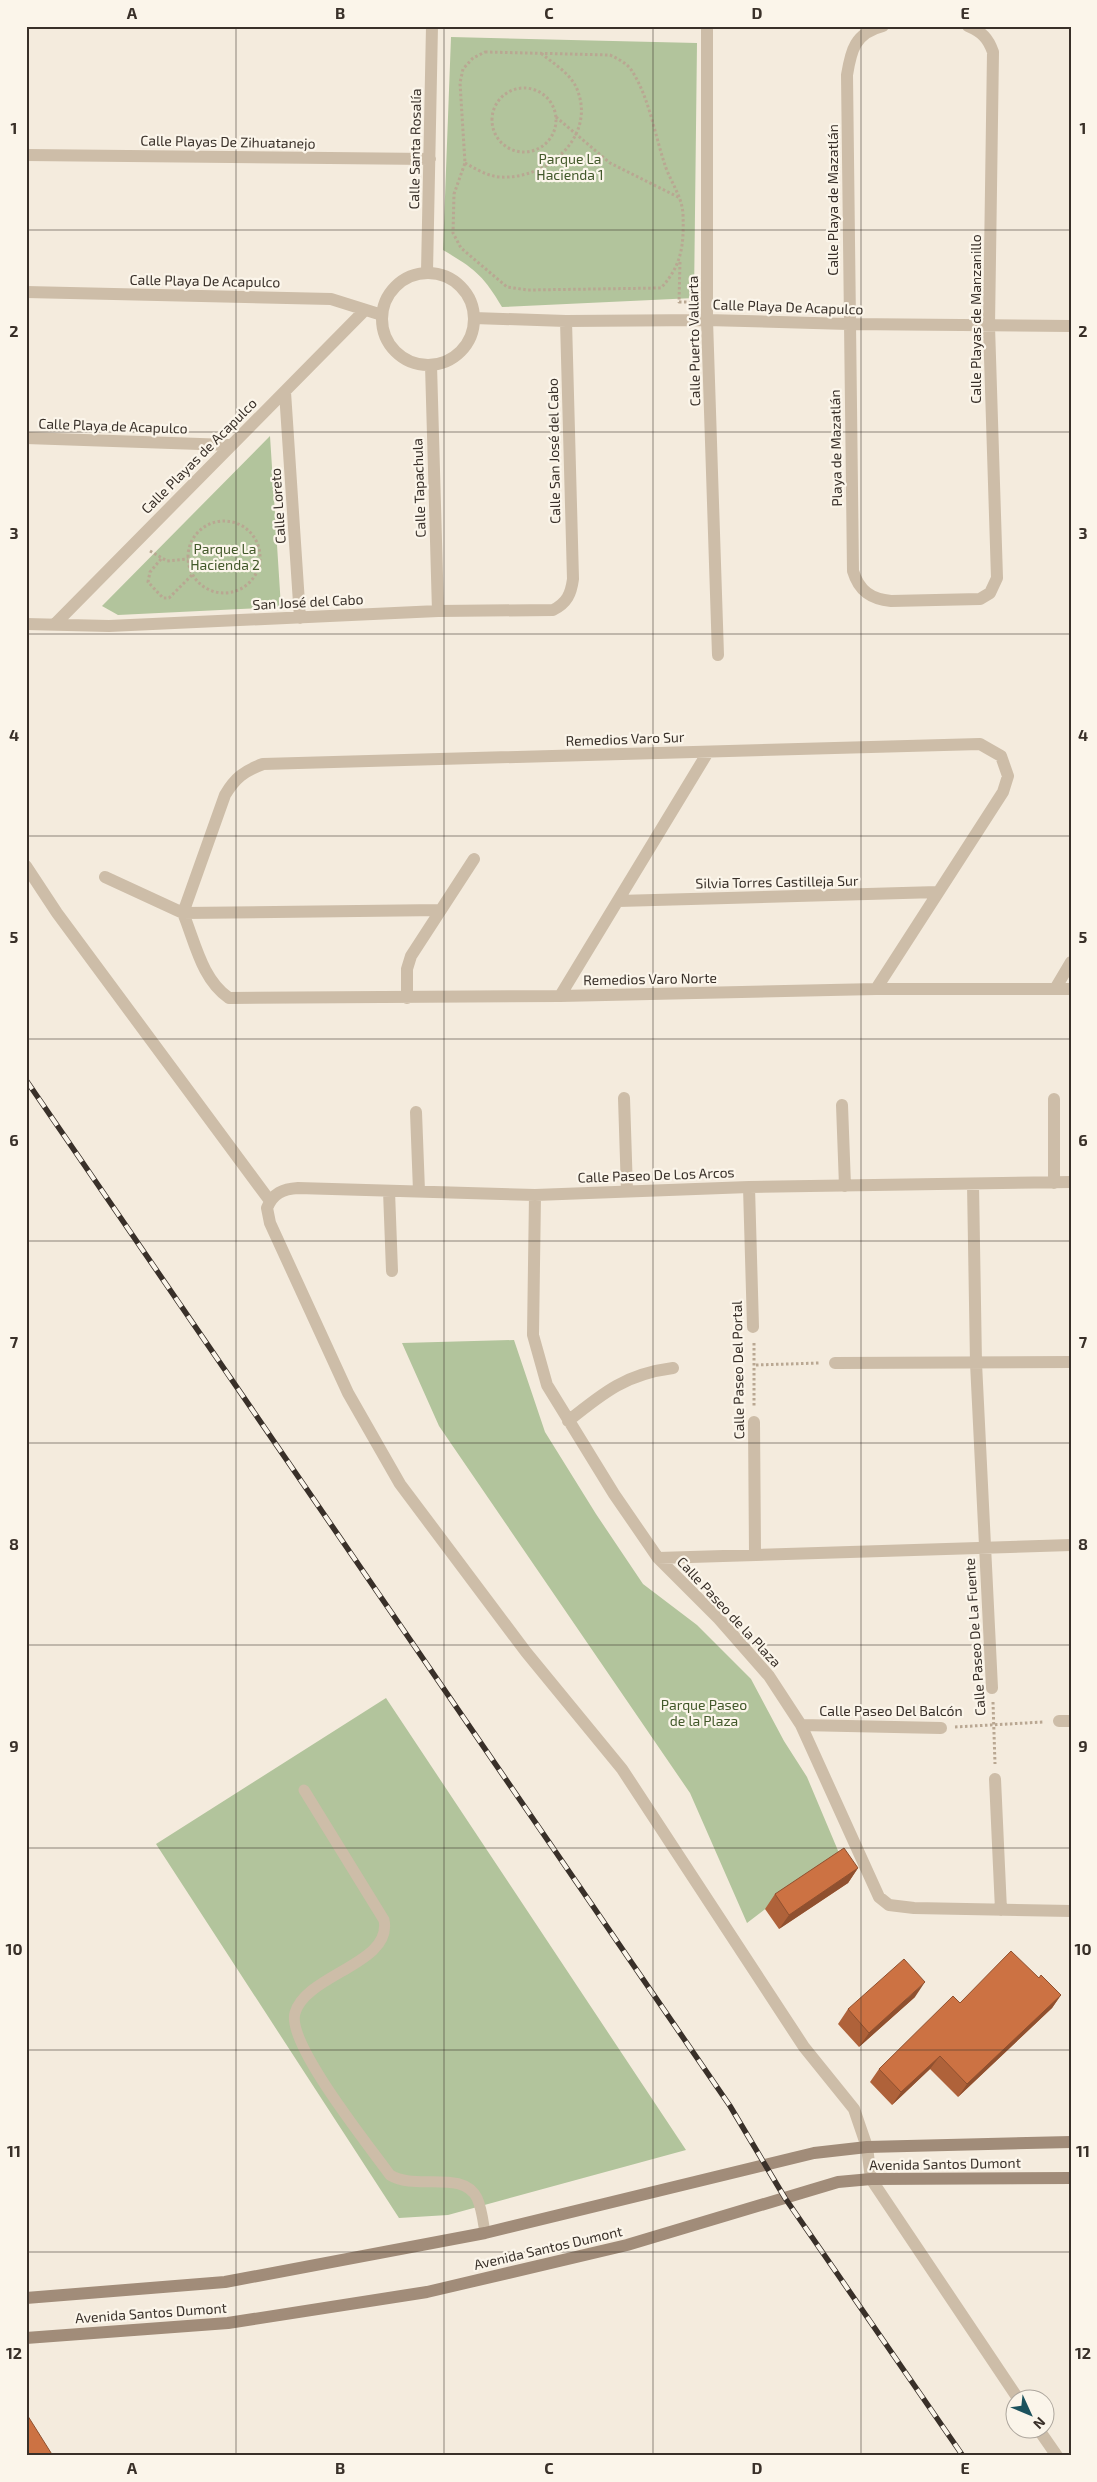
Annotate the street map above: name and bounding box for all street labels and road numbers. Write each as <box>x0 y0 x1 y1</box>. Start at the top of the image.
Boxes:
street label: Calle Santa Rosalía <box>405 88 424 210</box>
street label: Calle Playa de Mazatlán <box>824 124 841 276</box>
street label: Calle Playas De Zihuatanejo <box>140 131 316 152</box>
street label: Calle Playas de Manzanillo <box>967 234 984 404</box>
street label: Calle Playa De Acapulco <box>130 271 281 290</box>
street label: Calle Puerto Vallarta <box>684 276 703 406</box>
street label: Calle Playa De Acapulco <box>712 295 864 318</box>
street label: Calle San José del Cabo <box>544 378 563 524</box>
street label: Playa de Mazatlán <box>826 389 845 507</box>
street label: Calle Playas de Acapulco <box>137 394 260 517</box>
street label: Calle Playa de Acapulco <box>38 414 188 437</box>
street label: Calle Tapachula <box>408 438 429 538</box>
street label: Calle Loreto <box>266 468 289 545</box>
street label: San José del Cabo <box>252 590 364 613</box>
street label: Remedios Varo Sur <box>565 728 685 749</box>
street label: Silvia Torres Castilleja Sur <box>695 872 859 891</box>
street label: Remedios Varo Norte <box>583 969 717 988</box>
street label: Calle Paseo De Los Arcos <box>577 1163 735 1186</box>
street label: Calle Paseo Del Portal <box>728 1300 747 1440</box>
street label: Calle Paseo de la Plaza <box>674 1553 785 1670</box>
street label: Calle Paseo De La Fuente <box>961 1558 988 1716</box>
street label: Calle Paseo Del Balcón <box>819 1702 963 1719</box>
street label: Avenida Santos Dumont <box>869 2154 1021 2173</box>
street label: Avenida Santos Dumont <box>472 2222 624 2273</box>
street label: Avenida Santos Dumont <box>75 2299 227 2326</box>

